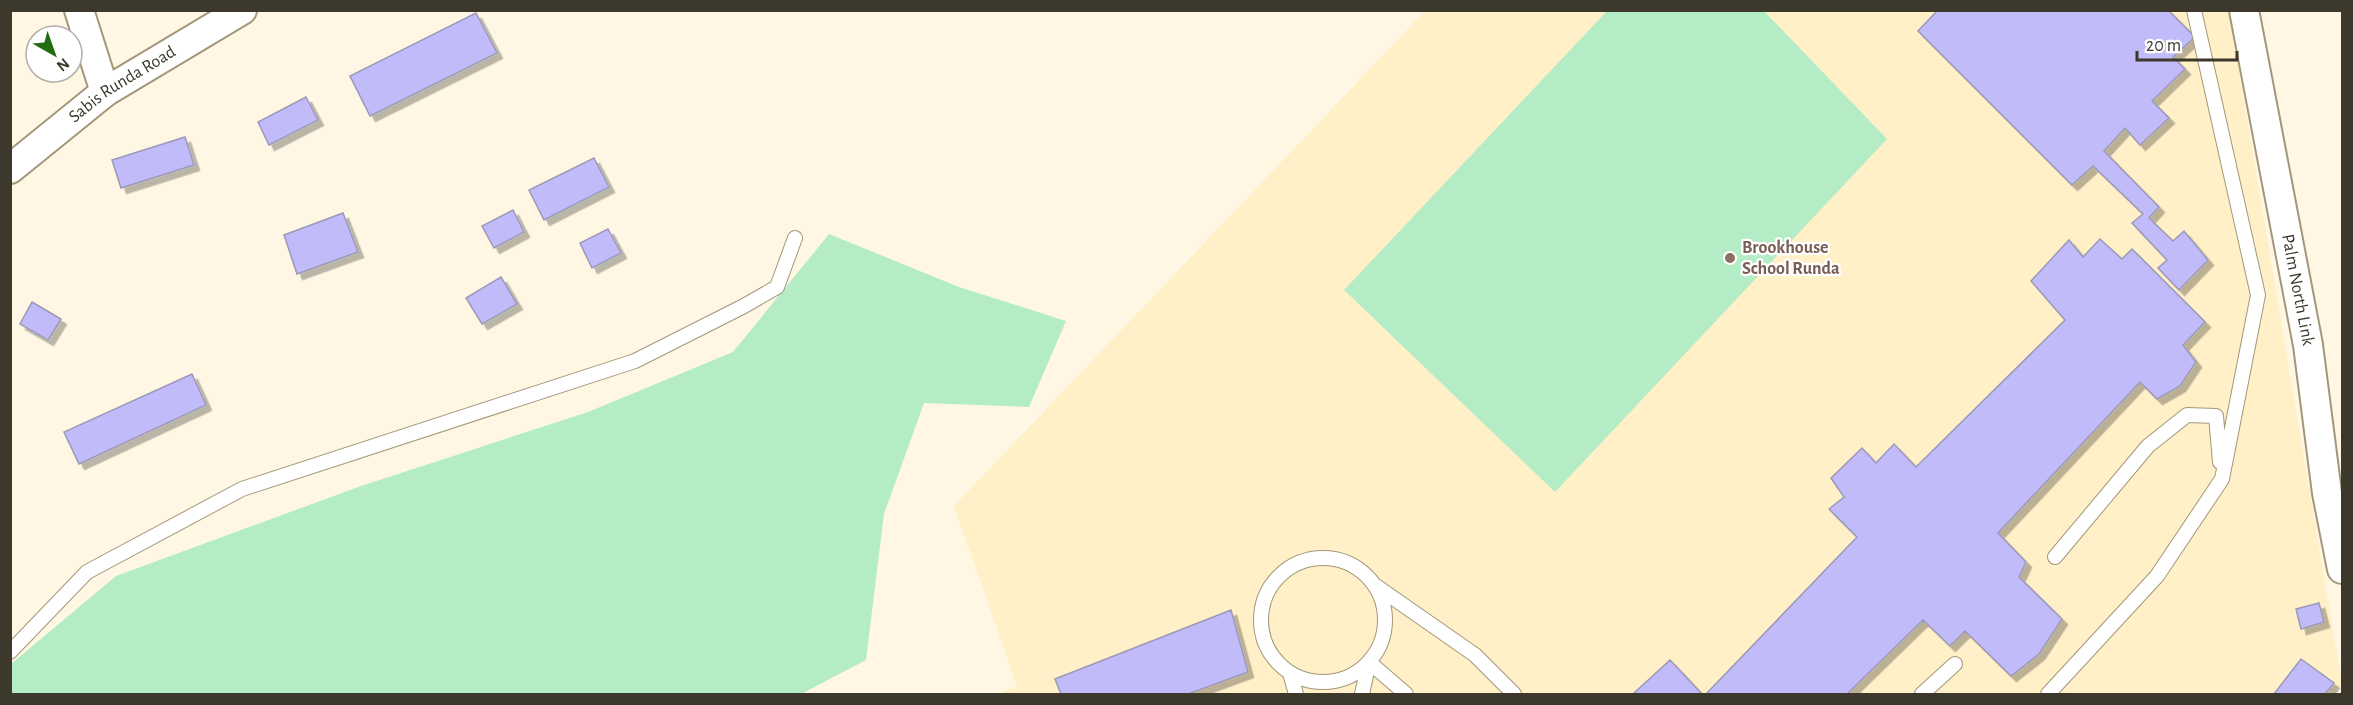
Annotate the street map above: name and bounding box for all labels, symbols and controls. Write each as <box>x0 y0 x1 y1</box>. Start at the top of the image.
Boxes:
north arrow <box>24 24 84 84</box>
scale bar <box>2137 24 2238 62</box>
text: 20 m <box>2146 37 2181 55</box>
street label: Sabis Runda Road <box>66 43 179 126</box>
text: N <box>54 55 72 74</box>
street label: Palm North Link <box>2278 233 2317 348</box>
place label: Brookhouse School Runda <box>1742 239 1840 278</box>
marker: Brookhouse School Runda <box>1723 251 1737 265</box>

